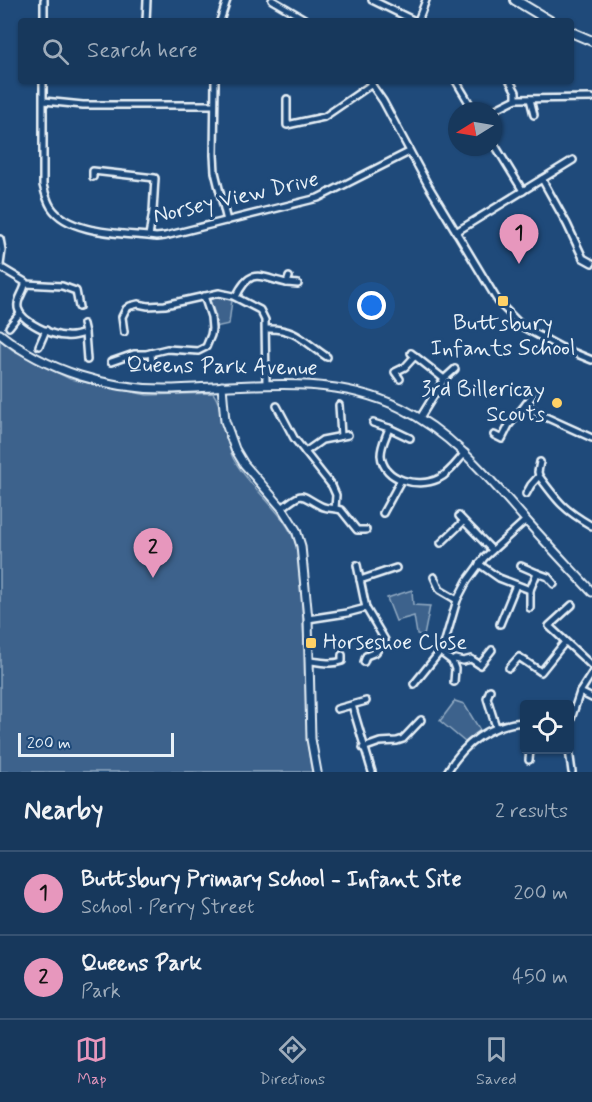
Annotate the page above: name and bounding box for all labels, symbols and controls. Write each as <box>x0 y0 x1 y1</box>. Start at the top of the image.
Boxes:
search box <box>18 18 574 84</box>
icon: search <box>39 35 72 68</box>
text: Search here <box>87 37 198 65</box>
north arrow <box>448 102 502 156</box>
street label: Norsey View Drive <box>151 165 321 231</box>
pin: 1 <box>500 214 538 264</box>
your location <box>357 291 386 320</box>
marker: Buttsbury Infants School <box>496 294 510 308</box>
place label: Buttsbury Infants School <box>431 310 575 363</box>
street label: Queens Park Avenue <box>126 351 318 383</box>
place label: 3rd Billericay Scouts <box>421 376 545 429</box>
marker: 3rd Billericay Scouts <box>550 396 564 410</box>
pin: 2 <box>134 528 172 578</box>
place label: Horseshoe Close <box>323 629 467 657</box>
marker: Horseshoe Close <box>304 636 318 650</box>
map controls <box>520 700 574 754</box>
button: locate <box>520 700 574 754</box>
scale bar <box>18 730 174 758</box>
text: 200 m <box>27 733 71 754</box>
text: Nearby <box>24 794 103 828</box>
text: 2 results <box>495 798 568 825</box>
text: Buttsbury Primary School - Infant Site <box>81 866 462 894</box>
text: 1 <box>39 880 48 907</box>
text: 200 m <box>513 880 568 907</box>
text: School · Perry Street <box>81 894 254 921</box>
text: Queens Park <box>81 950 202 978</box>
text: 2 <box>39 964 48 991</box>
text: 450 m <box>512 964 568 991</box>
text: Park <box>81 978 121 1005</box>
tab: Map <box>75 1033 108 1090</box>
tab: Directions <box>259 1033 325 1090</box>
tab: Saved <box>476 1033 517 1090</box>

